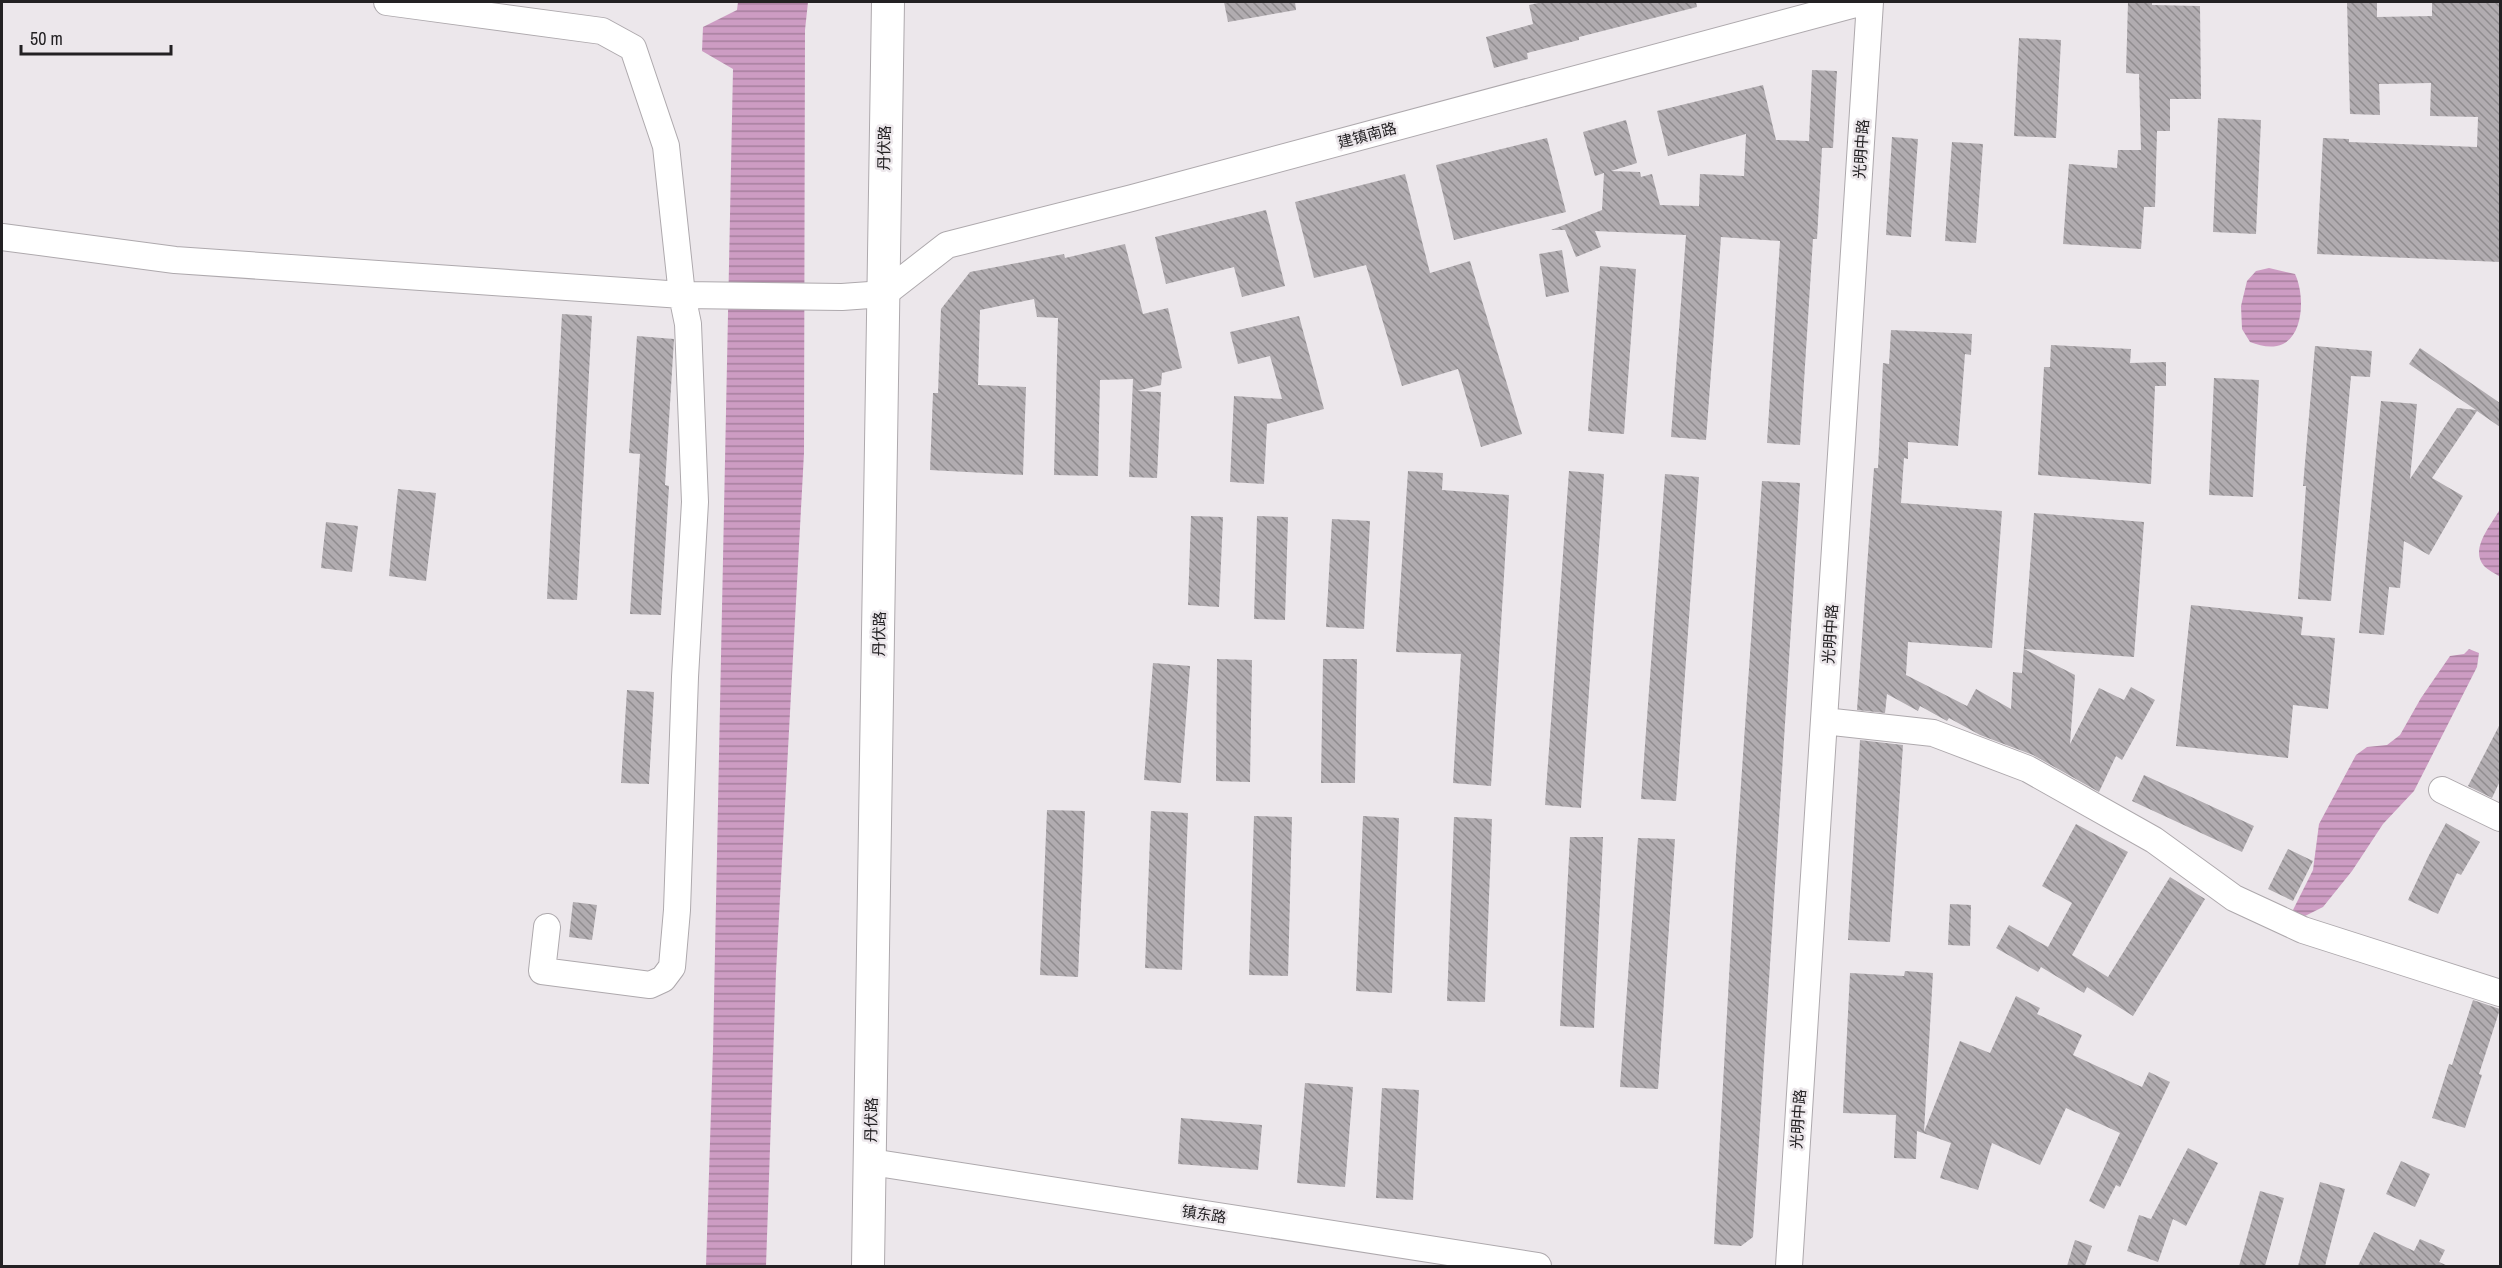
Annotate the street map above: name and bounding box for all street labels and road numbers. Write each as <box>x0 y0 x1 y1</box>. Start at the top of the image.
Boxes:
street label: 建镇南路 <box>1335 117 1399 153</box>
street label: 光明中路 <box>1848 118 1874 180</box>
street label: 丹伏路 <box>873 125 895 171</box>
street label: 光明中路 <box>1817 603 1843 665</box>
street label: 丹伏路 <box>868 611 890 657</box>
street label: 光明中路 <box>1785 1088 1811 1150</box>
street label: 丹伏路 <box>860 1097 882 1143</box>
street label: 镇东路 <box>1180 1200 1228 1228</box>

